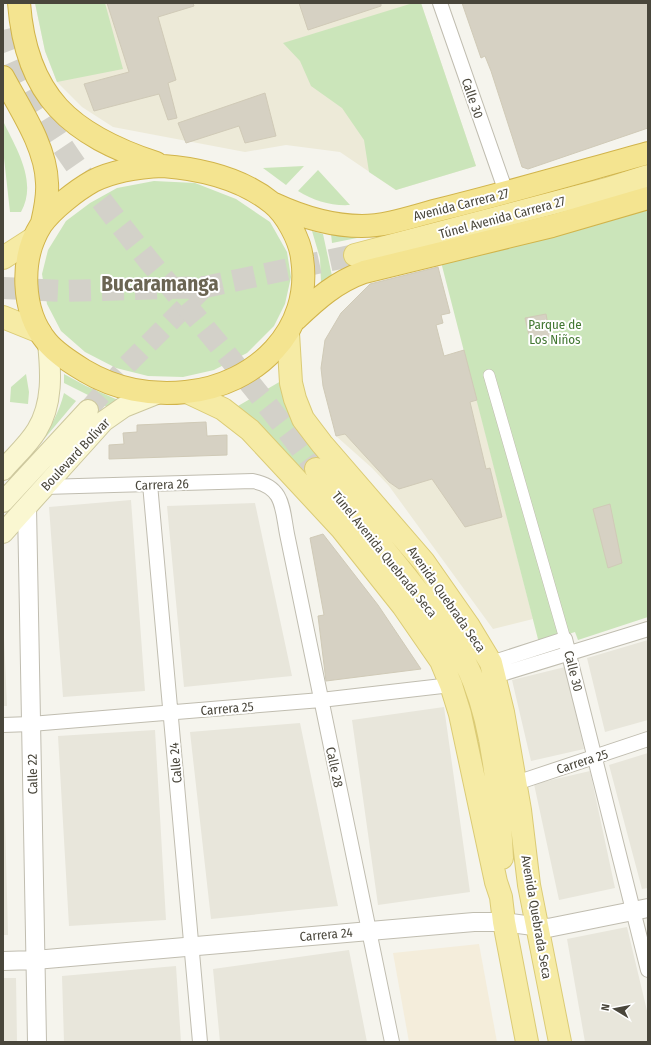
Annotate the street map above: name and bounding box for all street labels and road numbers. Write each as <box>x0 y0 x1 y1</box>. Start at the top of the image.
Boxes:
street label: Calle 30 <box>459 76 486 120</box>
street label: Avenida Carrera 27 <box>412 185 510 224</box>
street label: Túnel Avenida Carrera 27 <box>437 193 567 242</box>
street label: Boulevard Bolívar <box>38 415 113 494</box>
street label: Carrera 26 <box>135 476 189 493</box>
street label: Túnel Avenida Quebrada Seca <box>329 488 440 620</box>
street label: Avenida Quebrada Seca <box>404 544 489 655</box>
street label: Calle 30 <box>561 649 586 693</box>
street label: Carrera 25 <box>200 699 254 718</box>
street label: Calle 24 <box>166 742 185 784</box>
street label: Calle 28 <box>323 745 346 789</box>
street label: Carrera 25 <box>555 746 610 777</box>
street label: Calle 22 <box>25 753 40 794</box>
street label: Avenida Quebrada Seca <box>518 854 555 980</box>
street label: Carrera 24 <box>299 925 353 944</box>

